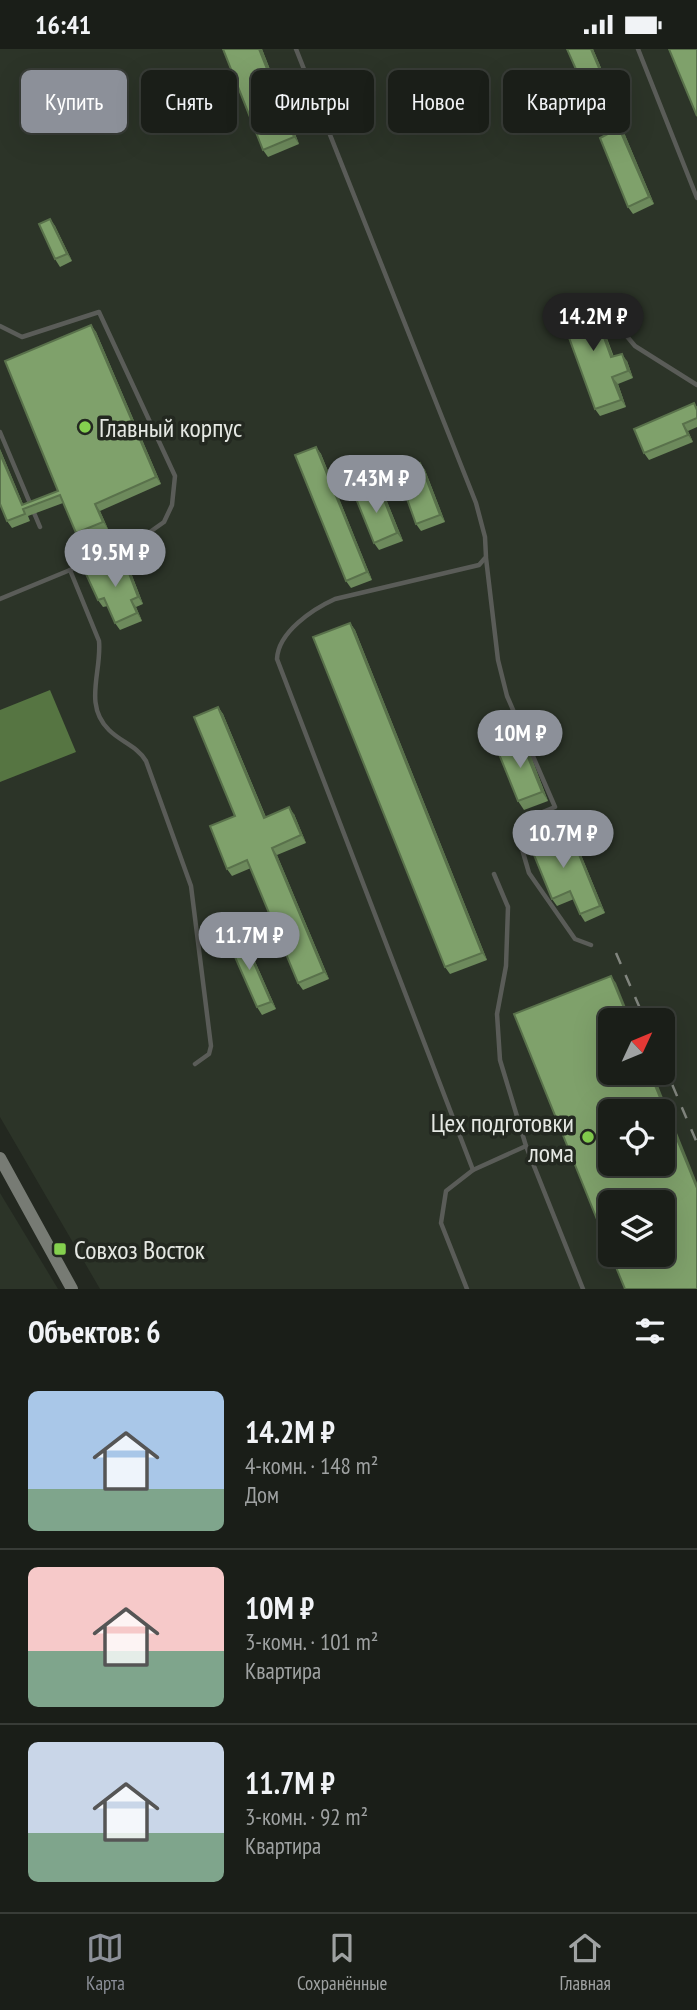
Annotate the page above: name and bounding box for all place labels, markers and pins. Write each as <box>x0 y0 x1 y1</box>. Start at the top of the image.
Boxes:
pin: 14.2M ₽ <box>528 293 658 353</box>
place label: Главный корпус <box>99 411 242 444</box>
marker: Главный корпус <box>77 419 93 435</box>
pin: 7.43M ₽ <box>311 455 441 515</box>
pin: 19.5M ₽ <box>50 529 180 589</box>
pin: 10M ₽ <box>471 711 569 770</box>
pin: 10.7M ₽ <box>498 811 628 870</box>
pin: 11.7M ₽ <box>184 913 314 972</box>
place label: Цех подготовки лома <box>431 1106 574 1169</box>
marker: Цех подготовки лома <box>580 1129 596 1145</box>
place label: Совхоз Восток <box>74 1233 205 1266</box>
marker: Совхоз Восток <box>52 1241 68 1257</box>

